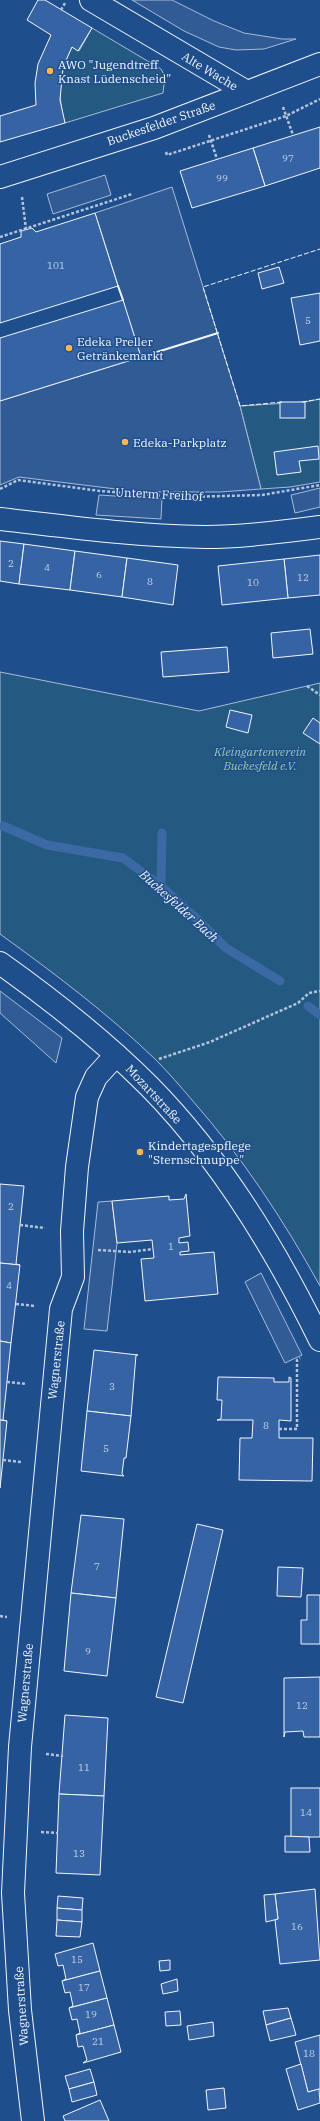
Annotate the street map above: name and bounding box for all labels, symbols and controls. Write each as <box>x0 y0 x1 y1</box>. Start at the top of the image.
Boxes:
street label: Alte Wache <box>179 48 241 94</box>
place label: AWO "Jugendtreff Knast Lüdenscheid" <box>58 57 171 86</box>
marker: AWO "Jugendtreff Knast Lüdenscheid" <box>45 66 55 76</box>
street label: Buckesfelder Straße <box>105 97 217 149</box>
house number: 97 <box>282 152 294 165</box>
house number: 99 <box>216 172 228 185</box>
house number: 101 <box>47 259 65 272</box>
house number: 5 <box>305 314 311 327</box>
place label: Edeka Preller Getränkemarkt <box>77 334 164 363</box>
marker: Edeka Preller Getränkemarkt <box>64 343 74 353</box>
place label: Edeka-Parkplatz <box>133 435 227 450</box>
marker: Edeka-Parkplatz <box>120 437 130 447</box>
street label: Unterm Freihof <box>115 484 204 504</box>
house number: 2 <box>8 557 14 570</box>
house number: 4 <box>44 561 50 574</box>
house number: 6 <box>96 568 102 581</box>
house number: 12 <box>297 571 309 584</box>
house number: 8 <box>147 575 153 588</box>
house number: 10 <box>247 576 259 589</box>
park label: Kleingartenverein Buckesfeld e.V. <box>213 744 306 773</box>
water label: Buckesfelder Bach <box>135 865 222 946</box>
street label: Mozartstraße <box>123 1061 185 1127</box>
place label: Kindertagespflege "Sternschnuppe" <box>148 1138 251 1167</box>
marker: Kindertagespflege "Sternschnuppe" <box>135 1147 145 1157</box>
house number: 2 <box>8 1200 14 1213</box>
house number: 1 <box>168 1240 174 1253</box>
house number: 4 <box>6 1279 12 1292</box>
street label: Wagnerstraße <box>44 1320 68 1400</box>
house number: 3 <box>109 1380 115 1393</box>
house number: 8 <box>263 1419 269 1432</box>
house number: 5 <box>103 1442 109 1455</box>
house number: 7 <box>94 1560 100 1573</box>
street label: Wagnerstraße <box>14 1643 36 1723</box>
house number: 9 <box>85 1645 91 1658</box>
house number: 12 <box>296 1699 308 1712</box>
house number: 11 <box>78 1761 90 1774</box>
house number: 14 <box>300 1806 312 1819</box>
house number: 13 <box>73 1847 85 1860</box>
house number: 16 <box>291 1920 303 1933</box>
house number: 15 <box>71 1953 83 1966</box>
street label: Wagnerstraße <box>11 1966 31 2046</box>
house number: 17 <box>78 1981 90 1994</box>
house number: 19 <box>85 2008 97 2021</box>
house number: 21 <box>92 2035 104 2048</box>
house number: 18 <box>303 2047 315 2060</box>

